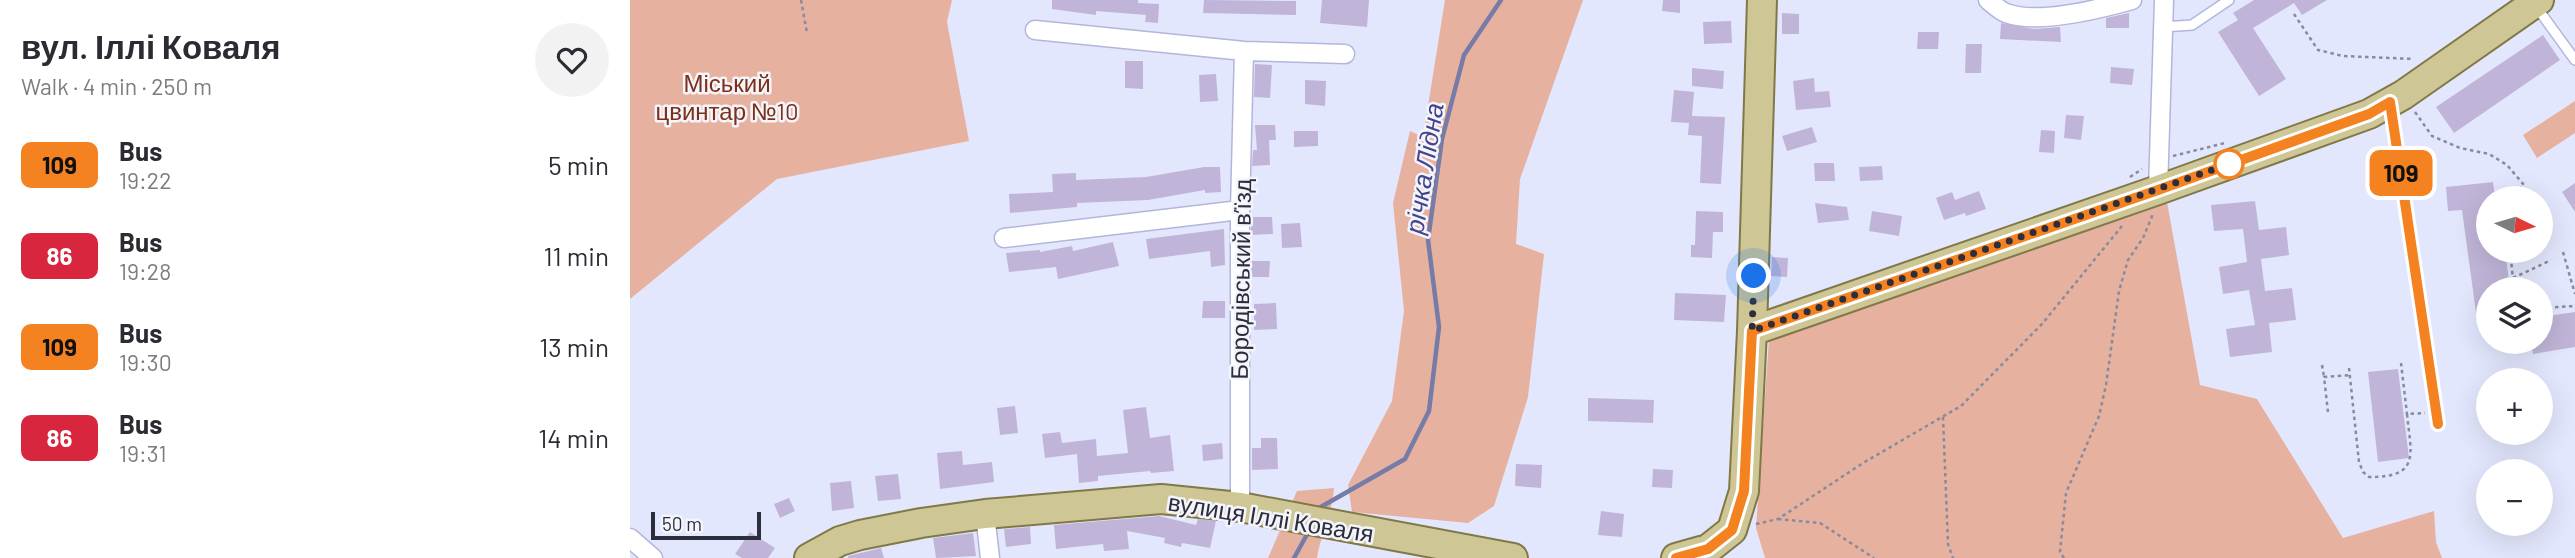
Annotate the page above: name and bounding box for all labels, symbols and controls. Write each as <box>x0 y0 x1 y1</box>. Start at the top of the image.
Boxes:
button: heart <box>535 23 609 97</box>
text: вул. Іллі Коваля <box>21 26 281 66</box>
park label: Міський цвинтар №10 <box>655 68 799 125</box>
text: Walk · 4 min · 250 m <box>21 72 212 100</box>
water label: річка Лідна <box>1397 100 1449 237</box>
text: Bus <box>119 135 162 166</box>
text: 5 min <box>548 149 609 180</box>
unlabelled marker <box>2214 149 2244 179</box>
text: 109 <box>42 150 77 179</box>
line badge: 109 <box>2361 150 2441 196</box>
text: 109 <box>2384 158 2418 187</box>
text: 19:22 <box>119 166 172 194</box>
street label: Бородівський в’їзд <box>1224 178 1256 380</box>
north arrow <box>2476 186 2553 262</box>
map controls <box>2476 186 2553 536</box>
text: Bus <box>119 226 162 257</box>
text: 11 min <box>543 240 609 271</box>
text: 86 <box>47 241 72 270</box>
text: 19:28 <box>119 257 171 285</box>
your location <box>1736 258 1771 293</box>
button: layers <box>2476 277 2553 354</box>
text: Bus <box>119 317 162 348</box>
text: 13 min <box>539 331 609 362</box>
text: 109 <box>42 332 77 361</box>
text: 19:30 <box>119 348 172 376</box>
button: + <box>2476 368 2553 445</box>
text: Bus <box>119 408 162 439</box>
text: 14 min <box>538 422 609 453</box>
text: 86 <box>47 423 72 452</box>
text: 19:31 <box>119 439 167 467</box>
button: − <box>2476 459 2553 536</box>
street label: вулиця Іллі Коваля <box>1166 486 1376 548</box>
scale bar <box>651 509 761 541</box>
text: 50 m <box>662 512 702 535</box>

